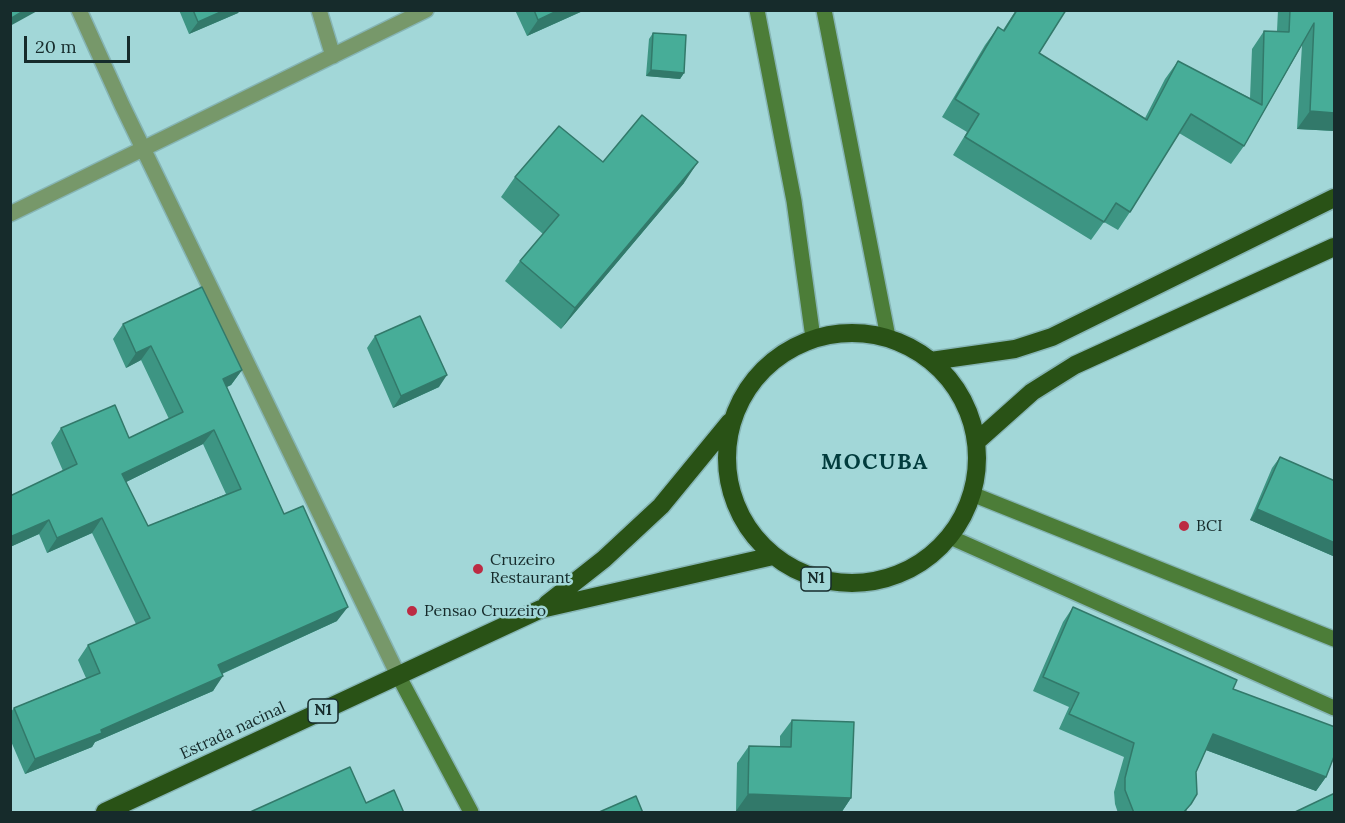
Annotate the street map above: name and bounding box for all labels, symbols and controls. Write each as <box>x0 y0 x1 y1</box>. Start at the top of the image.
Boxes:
scale bar <box>27 24 134 62</box>
text: 20 m <box>35 35 77 58</box>
district label: MOCUBA <box>821 450 929 476</box>
place label: BCI <box>1196 516 1222 536</box>
marker: BCI <box>1177 519 1191 533</box>
place label: Cruzeiro Restaurant <box>490 550 571 588</box>
marker: Cruzeiro Restaurant <box>471 562 485 576</box>
road number: N1 <box>801 567 831 591</box>
place label: Pensao Cruzeiro <box>424 601 546 621</box>
marker: Pensao Cruzeiro <box>405 604 419 618</box>
street label: Estrada nacinal <box>177 698 289 764</box>
road number: N1 <box>308 699 338 723</box>

